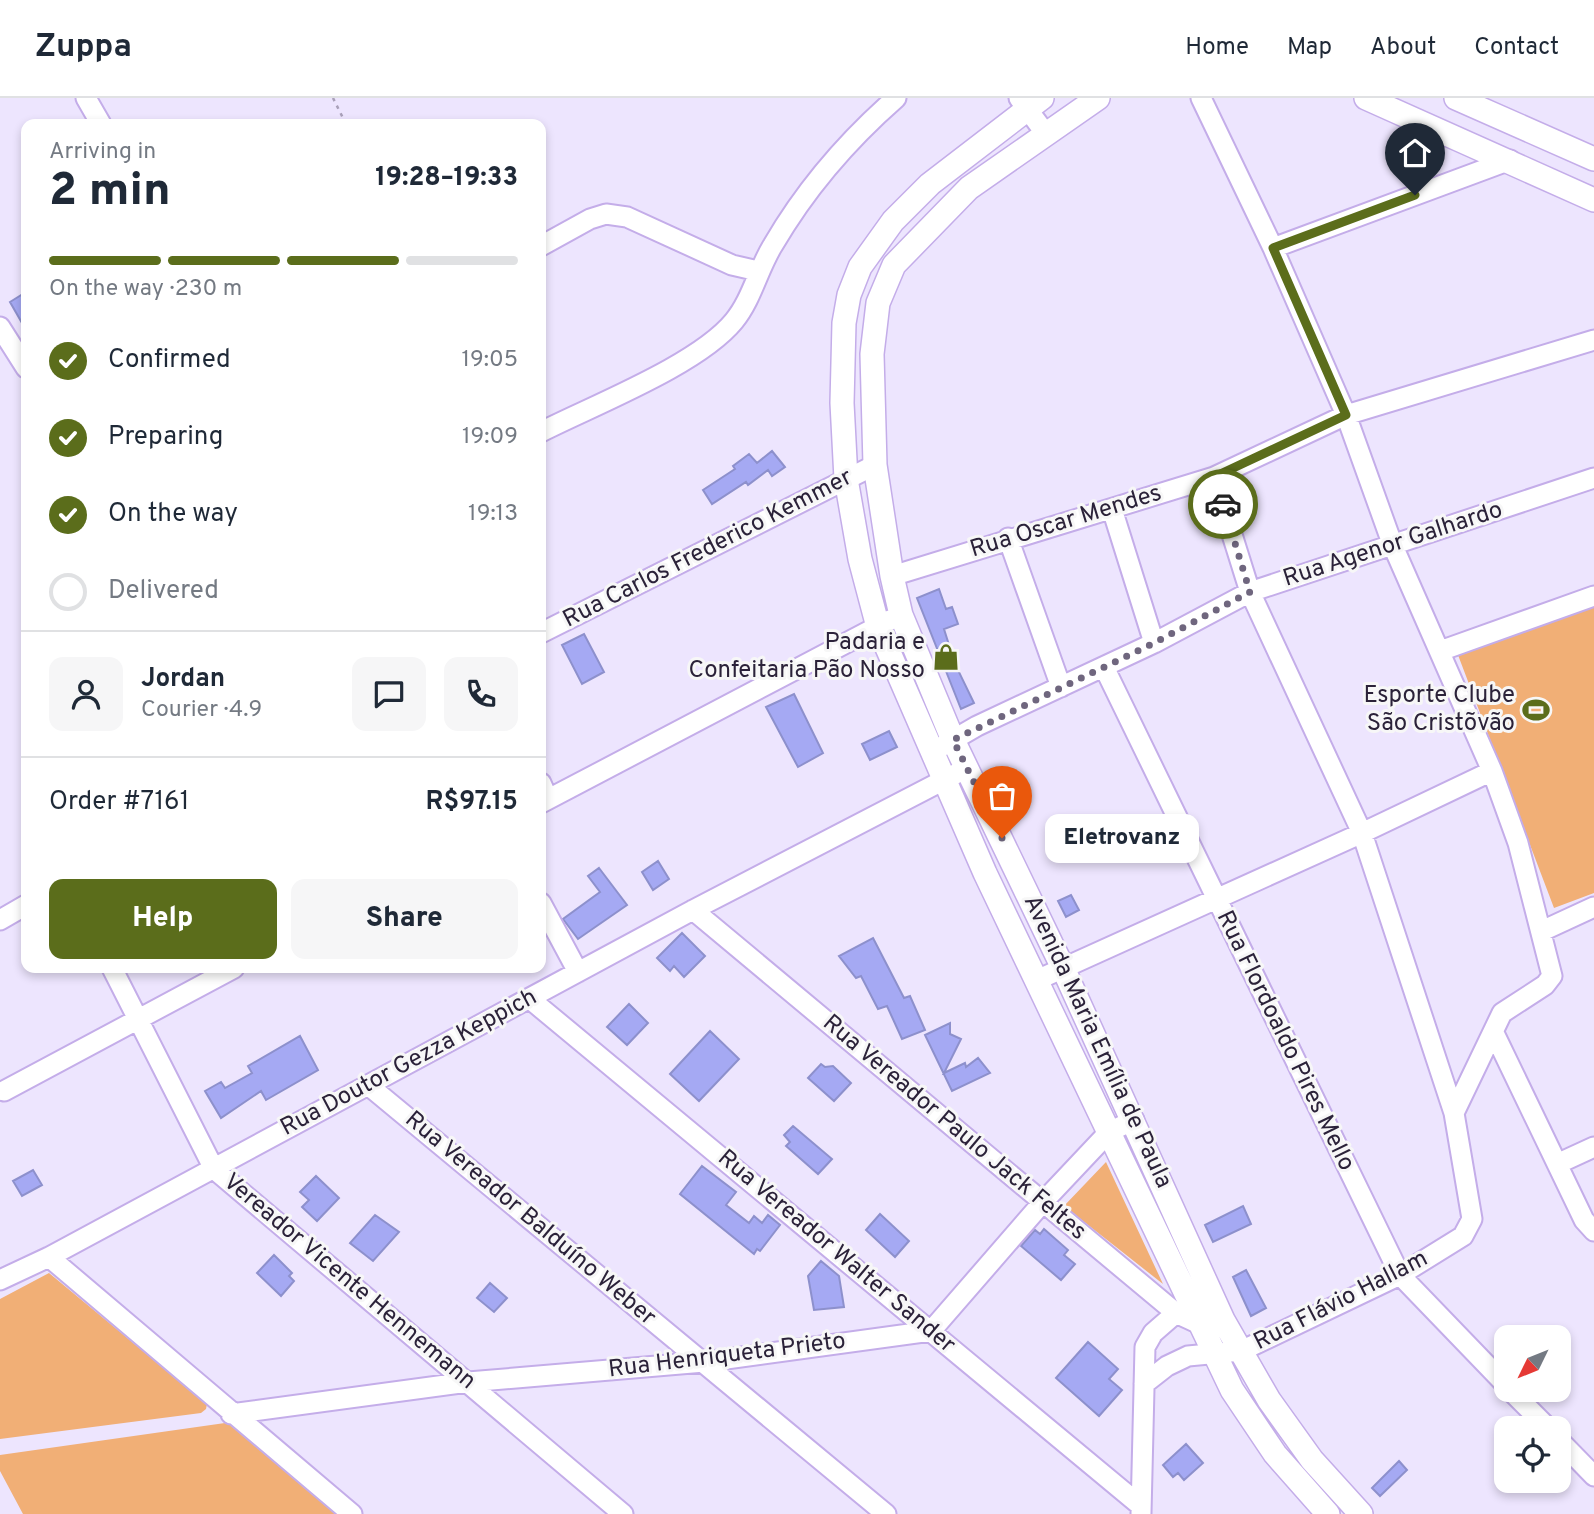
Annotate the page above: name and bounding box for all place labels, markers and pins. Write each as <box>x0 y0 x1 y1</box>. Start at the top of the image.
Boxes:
pin <box>1385 123 1445 195</box>
place label: Padaria e Confeitaria Pão Nosso <box>689 628 925 686</box>
shop icon: Padaria e Confeitaria Pão Nosso <box>931 642 961 672</box>
place label: Esporte Clube São Cristõvão <box>1363 681 1515 739</box>
sports icon: Esporte Clube São Cristõvão <box>1521 695 1551 725</box>
pin <box>972 766 1032 838</box>
callout: Eletrovanz <box>1044 814 1198 862</box>

